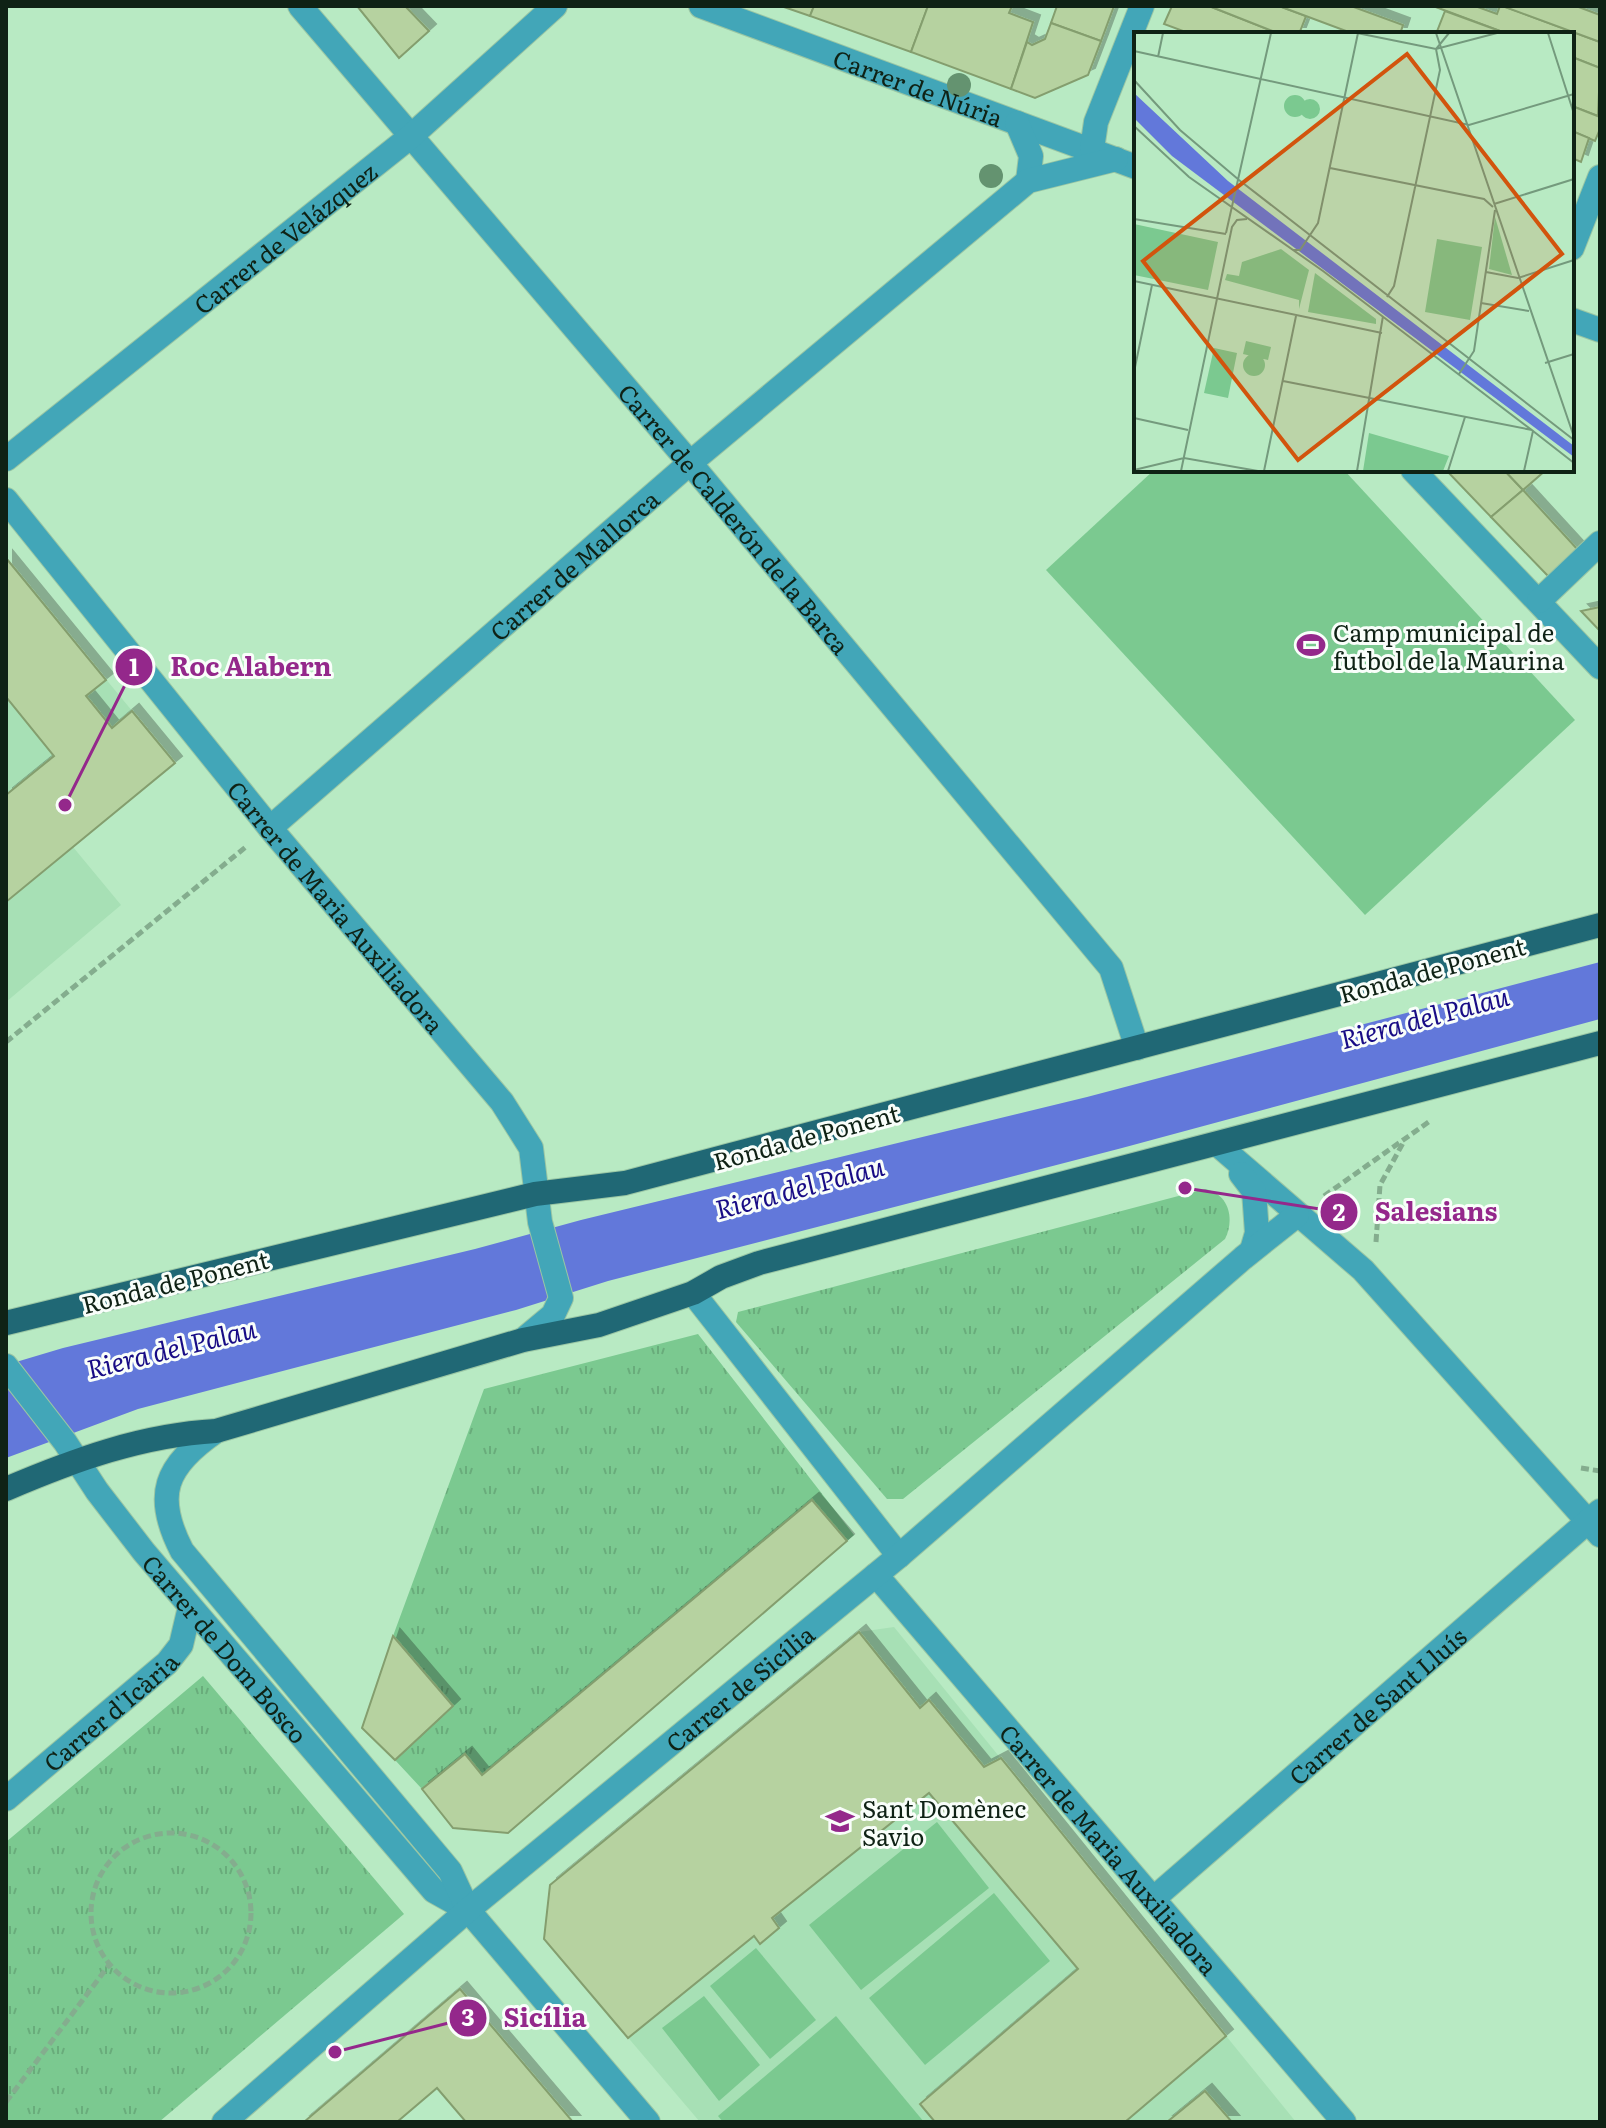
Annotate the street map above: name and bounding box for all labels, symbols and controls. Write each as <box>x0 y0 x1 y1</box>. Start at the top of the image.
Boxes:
inset map <box>1134 32 1574 472</box>
street label: Carrer de Núria <box>829 39 1008 134</box>
street label: Carrer de Velázquez <box>185 153 384 321</box>
street label: Carrer de Calderón de la Barca <box>611 375 859 661</box>
street label: Carrer de Mallorca <box>481 481 666 648</box>
place label: Camp municipal de futbol de la Maurina <box>1333 614 1564 677</box>
sports icon: Camp municipal de futbol de la Maurina <box>1296 630 1326 660</box>
callout: Roc Alabern <box>114 642 347 692</box>
text: Roc Alabern <box>170 645 332 684</box>
text: 1 <box>129 648 139 683</box>
street label: Carrer de Maria Auxiliadora <box>221 773 453 1040</box>
street label: Ronda de Ponent <box>1335 927 1529 1011</box>
water label: Riera del Palau <box>1335 975 1513 1057</box>
street label: Ronda de Ponent <box>709 1094 903 1178</box>
water label: Riera del Palau <box>710 1145 888 1227</box>
callout: Salesians <box>1319 1187 1514 1237</box>
text: Salesians <box>1375 1190 1497 1229</box>
text: 2 <box>1333 1193 1346 1228</box>
street label: Ronda de Ponent <box>78 1241 272 1321</box>
water label: Riera del Palau <box>82 1307 261 1387</box>
street label: Carrer de Dom Bosco <box>135 1546 317 1750</box>
street label: Carrer de Sicília <box>657 1616 821 1759</box>
street label: Carrer de Sant Lluís <box>1280 1618 1473 1792</box>
street label: Carrer d'Icària <box>35 1645 186 1779</box>
street label: Carrer de Maria Auxiliadora <box>993 1716 1227 1982</box>
place label: Sant Domènec Savio <box>862 1790 1026 1853</box>
school or university icon: Sant Domènec Savio <box>825 1806 855 1836</box>
callout: Sicília <box>448 1993 603 2043</box>
text: Sicília <box>504 1996 586 2035</box>
text: 3 <box>461 1998 475 2033</box>

